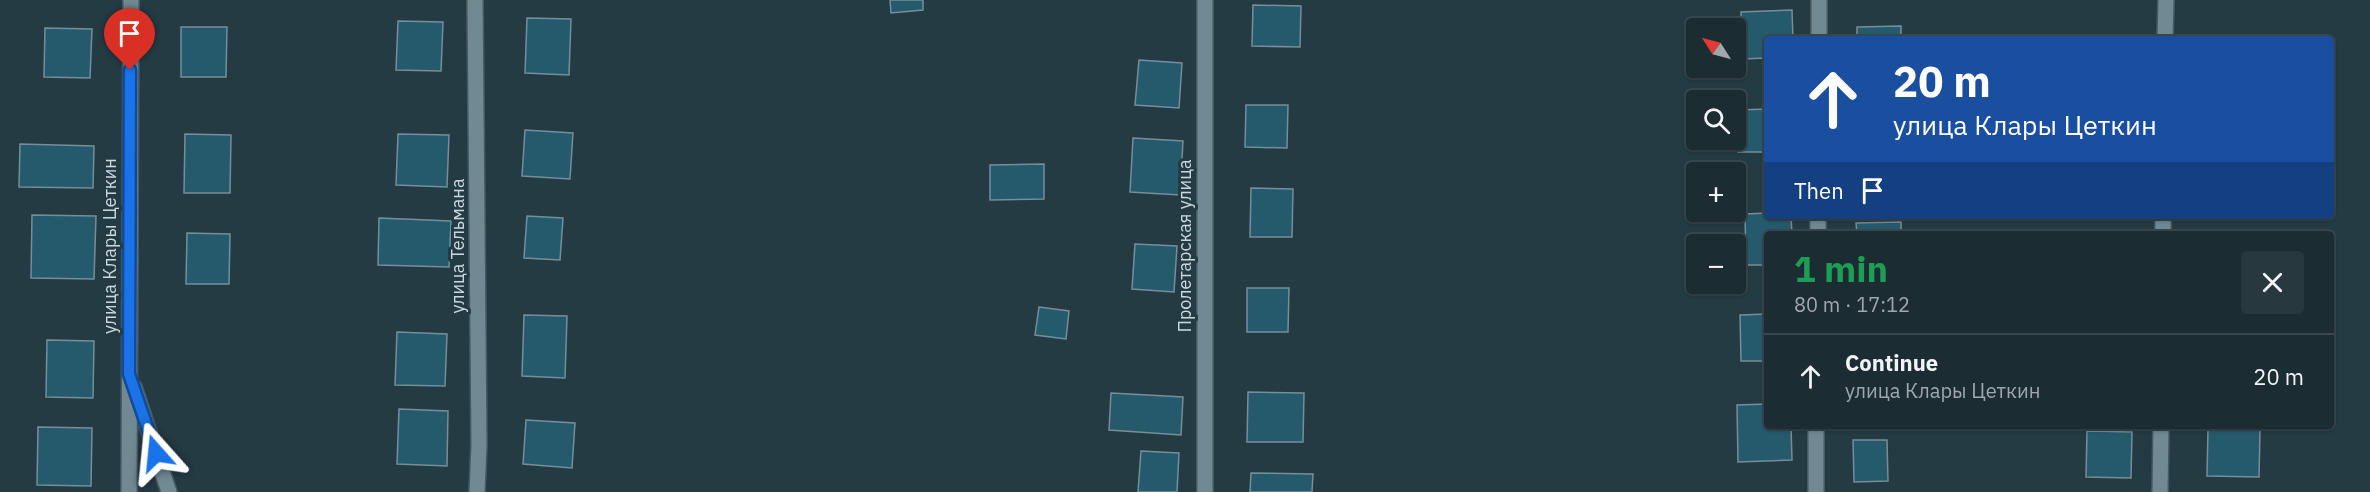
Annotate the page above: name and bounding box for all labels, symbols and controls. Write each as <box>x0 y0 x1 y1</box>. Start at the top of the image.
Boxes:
pin <box>104 8 155 70</box>
icon: arrive <box>113 17 146 50</box>
north arrow <box>1686 18 1746 78</box>
map controls <box>1686 18 1746 294</box>
text: 20 m <box>1893 54 1991 109</box>
icon: ahead <box>1794 60 1872 138</box>
button: search <box>1686 90 1746 150</box>
text: улица Клары Цеткин <box>1893 107 2157 142</box>
street label: улица Клары Цеткин <box>98 158 121 334</box>
street label: Пролетарская улица <box>1173 159 1196 333</box>
button: + <box>1686 162 1746 222</box>
icon: arrive <box>1856 174 1889 207</box>
text: Then <box>1794 176 1844 205</box>
street label: улица Тельмана <box>446 178 469 313</box>
button: − <box>1686 234 1746 294</box>
text: 1 min <box>1794 245 1888 292</box>
button: close <box>2241 251 2304 314</box>
text: 80 m · 17:12 <box>1794 291 1910 318</box>
text: Continue <box>1845 348 1938 377</box>
icon: ahead <box>1794 360 1827 393</box>
text: 20 m <box>2253 362 2304 391</box>
text: улица Клары Цеткин <box>1845 377 2040 404</box>
position arrow <box>124 421 188 485</box>

